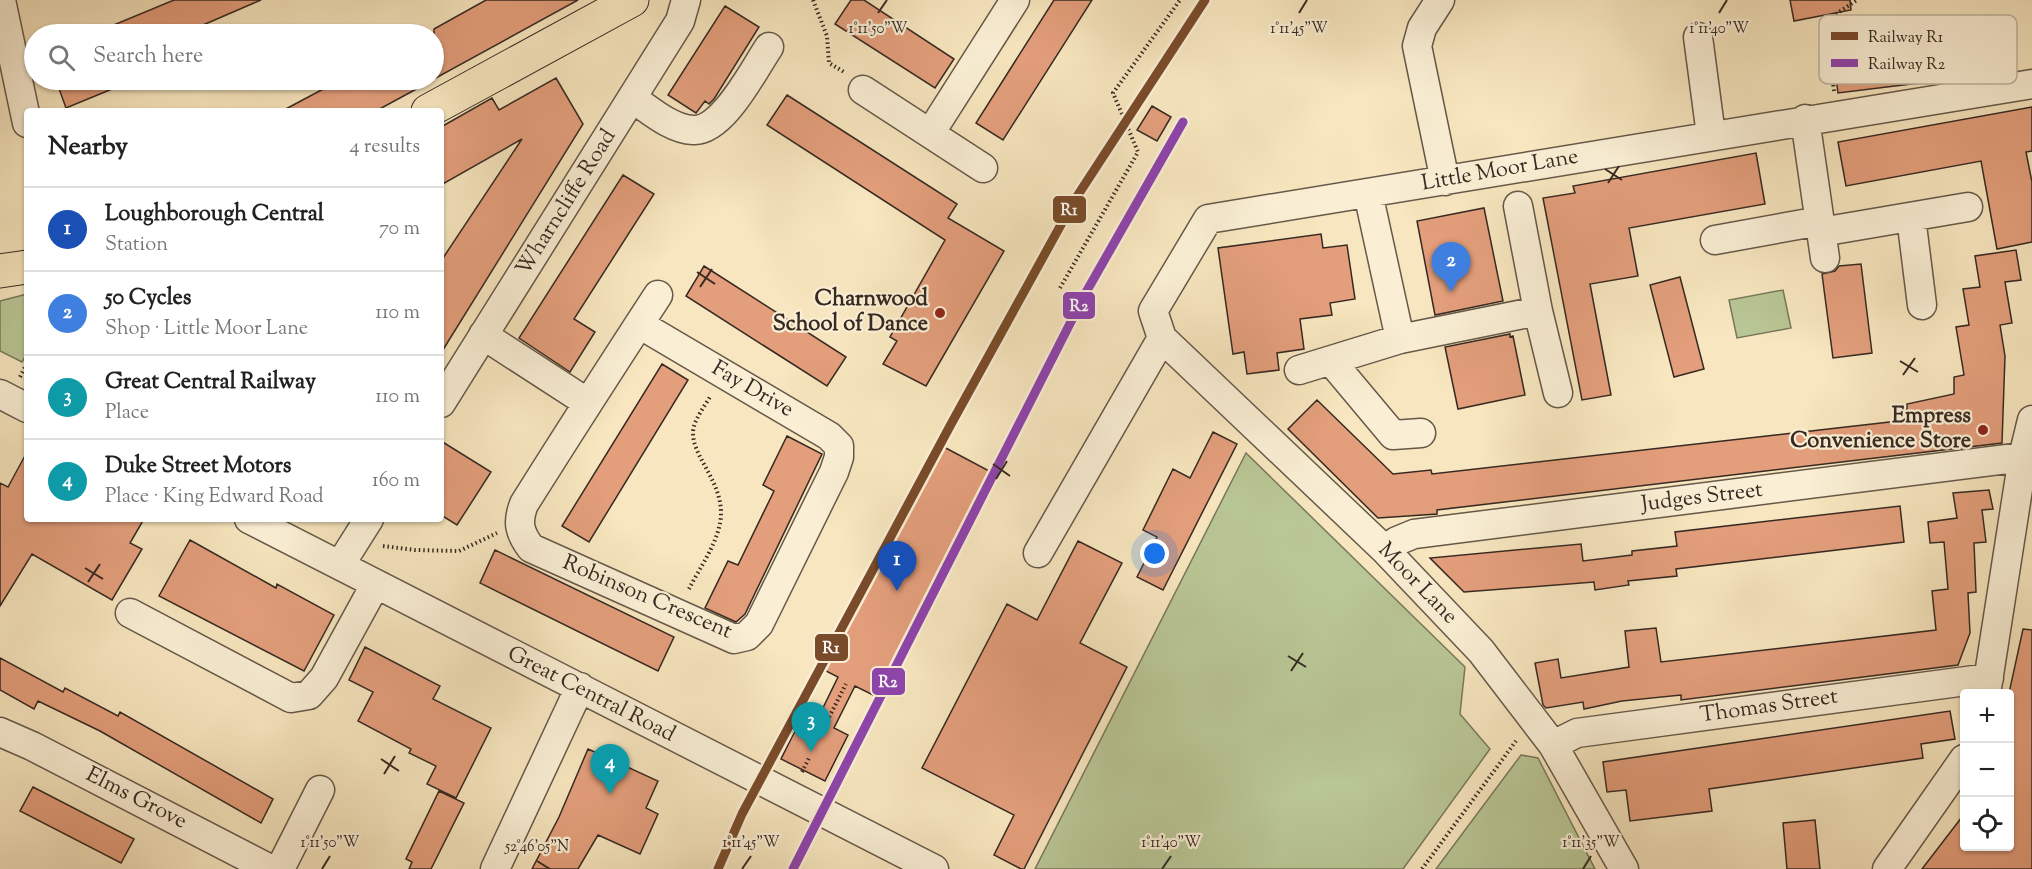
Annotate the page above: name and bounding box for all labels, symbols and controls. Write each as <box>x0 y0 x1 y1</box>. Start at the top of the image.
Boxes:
legend <box>1819 15 2017 84</box>
text: 1°11'50"W <box>849 19 908 40</box>
text: 1°11'45"W <box>1270 19 1328 40</box>
text: 1°11'40"W <box>1689 19 1749 40</box>
search box <box>24 24 444 90</box>
text: Railway R1 <box>1868 27 1944 50</box>
icon: search <box>45 41 78 74</box>
text: Search here <box>93 41 203 73</box>
text: Railway R2 <box>1868 54 1946 77</box>
street label: Wharncliffe Road <box>509 123 625 283</box>
text: Nearby <box>48 129 128 166</box>
text: 4 results <box>349 133 420 162</box>
street label: Little Moor Lane <box>1419 141 1581 201</box>
line badge: R1 <box>1052 195 1087 224</box>
text: Loughborough Central <box>105 199 324 231</box>
text: R1 <box>1061 200 1078 223</box>
text: 1 <box>64 215 71 244</box>
text: 70 m <box>379 215 420 244</box>
text: Station <box>105 231 168 260</box>
pin: 2 <box>1432 242 1470 292</box>
text: 50 Cycles <box>105 283 191 315</box>
place label: Charnwood School of Dance <box>773 284 929 341</box>
line badge: R2 <box>1062 291 1096 320</box>
text: R2 <box>1070 296 1089 319</box>
text: 2 <box>63 299 72 328</box>
text: 110 m <box>375 299 420 328</box>
marker: Charnwood School of Dance <box>933 306 947 320</box>
text: Shop · Little Moor Lane <box>105 315 308 344</box>
street label: Fay Drive <box>705 354 799 426</box>
text: Great Central Railway <box>105 367 316 399</box>
text: 3 <box>63 383 72 412</box>
text: 110 m <box>375 383 420 412</box>
text: Place <box>105 399 149 428</box>
place label: Empress Convenience Store <box>1790 401 1971 458</box>
marker: Empress Convenience Store <box>1976 423 1990 437</box>
text: Duke Street Motors <box>105 451 291 483</box>
text: 4 <box>62 467 73 496</box>
text: 160 m <box>372 467 420 496</box>
street label: Judges Street <box>1638 475 1765 521</box>
text: Place · King Edward Road <box>105 483 324 512</box>
street label: Moor Lane <box>1370 536 1464 632</box>
your location <box>1140 539 1169 568</box>
pin: 1 <box>878 542 916 591</box>
street label: Robinson Crescent <box>557 548 737 648</box>
line badge: R1 <box>814 633 849 662</box>
text: R1 <box>823 638 840 661</box>
street label: Great Central Road <box>501 639 681 751</box>
line badge: R2 <box>871 667 906 696</box>
text: R2 <box>879 672 898 695</box>
street label: Thomas Street <box>1698 681 1840 732</box>
map controls <box>1960 689 2014 851</box>
button: + <box>1960 689 2014 743</box>
pin: 3 <box>792 702 830 752</box>
button: − <box>1960 743 2014 797</box>
pin: 4 <box>590 744 630 794</box>
street label: Elms Grove <box>80 760 192 838</box>
button: locate <box>1960 797 2014 851</box>
text: 1°11'50"W <box>301 833 360 854</box>
text: 1°11'45"W <box>722 833 780 854</box>
text: 1°11'40"W <box>1141 833 1201 854</box>
text: 1°11'35"W <box>1562 833 1620 854</box>
text: 52°46'05"N <box>504 837 569 858</box>

